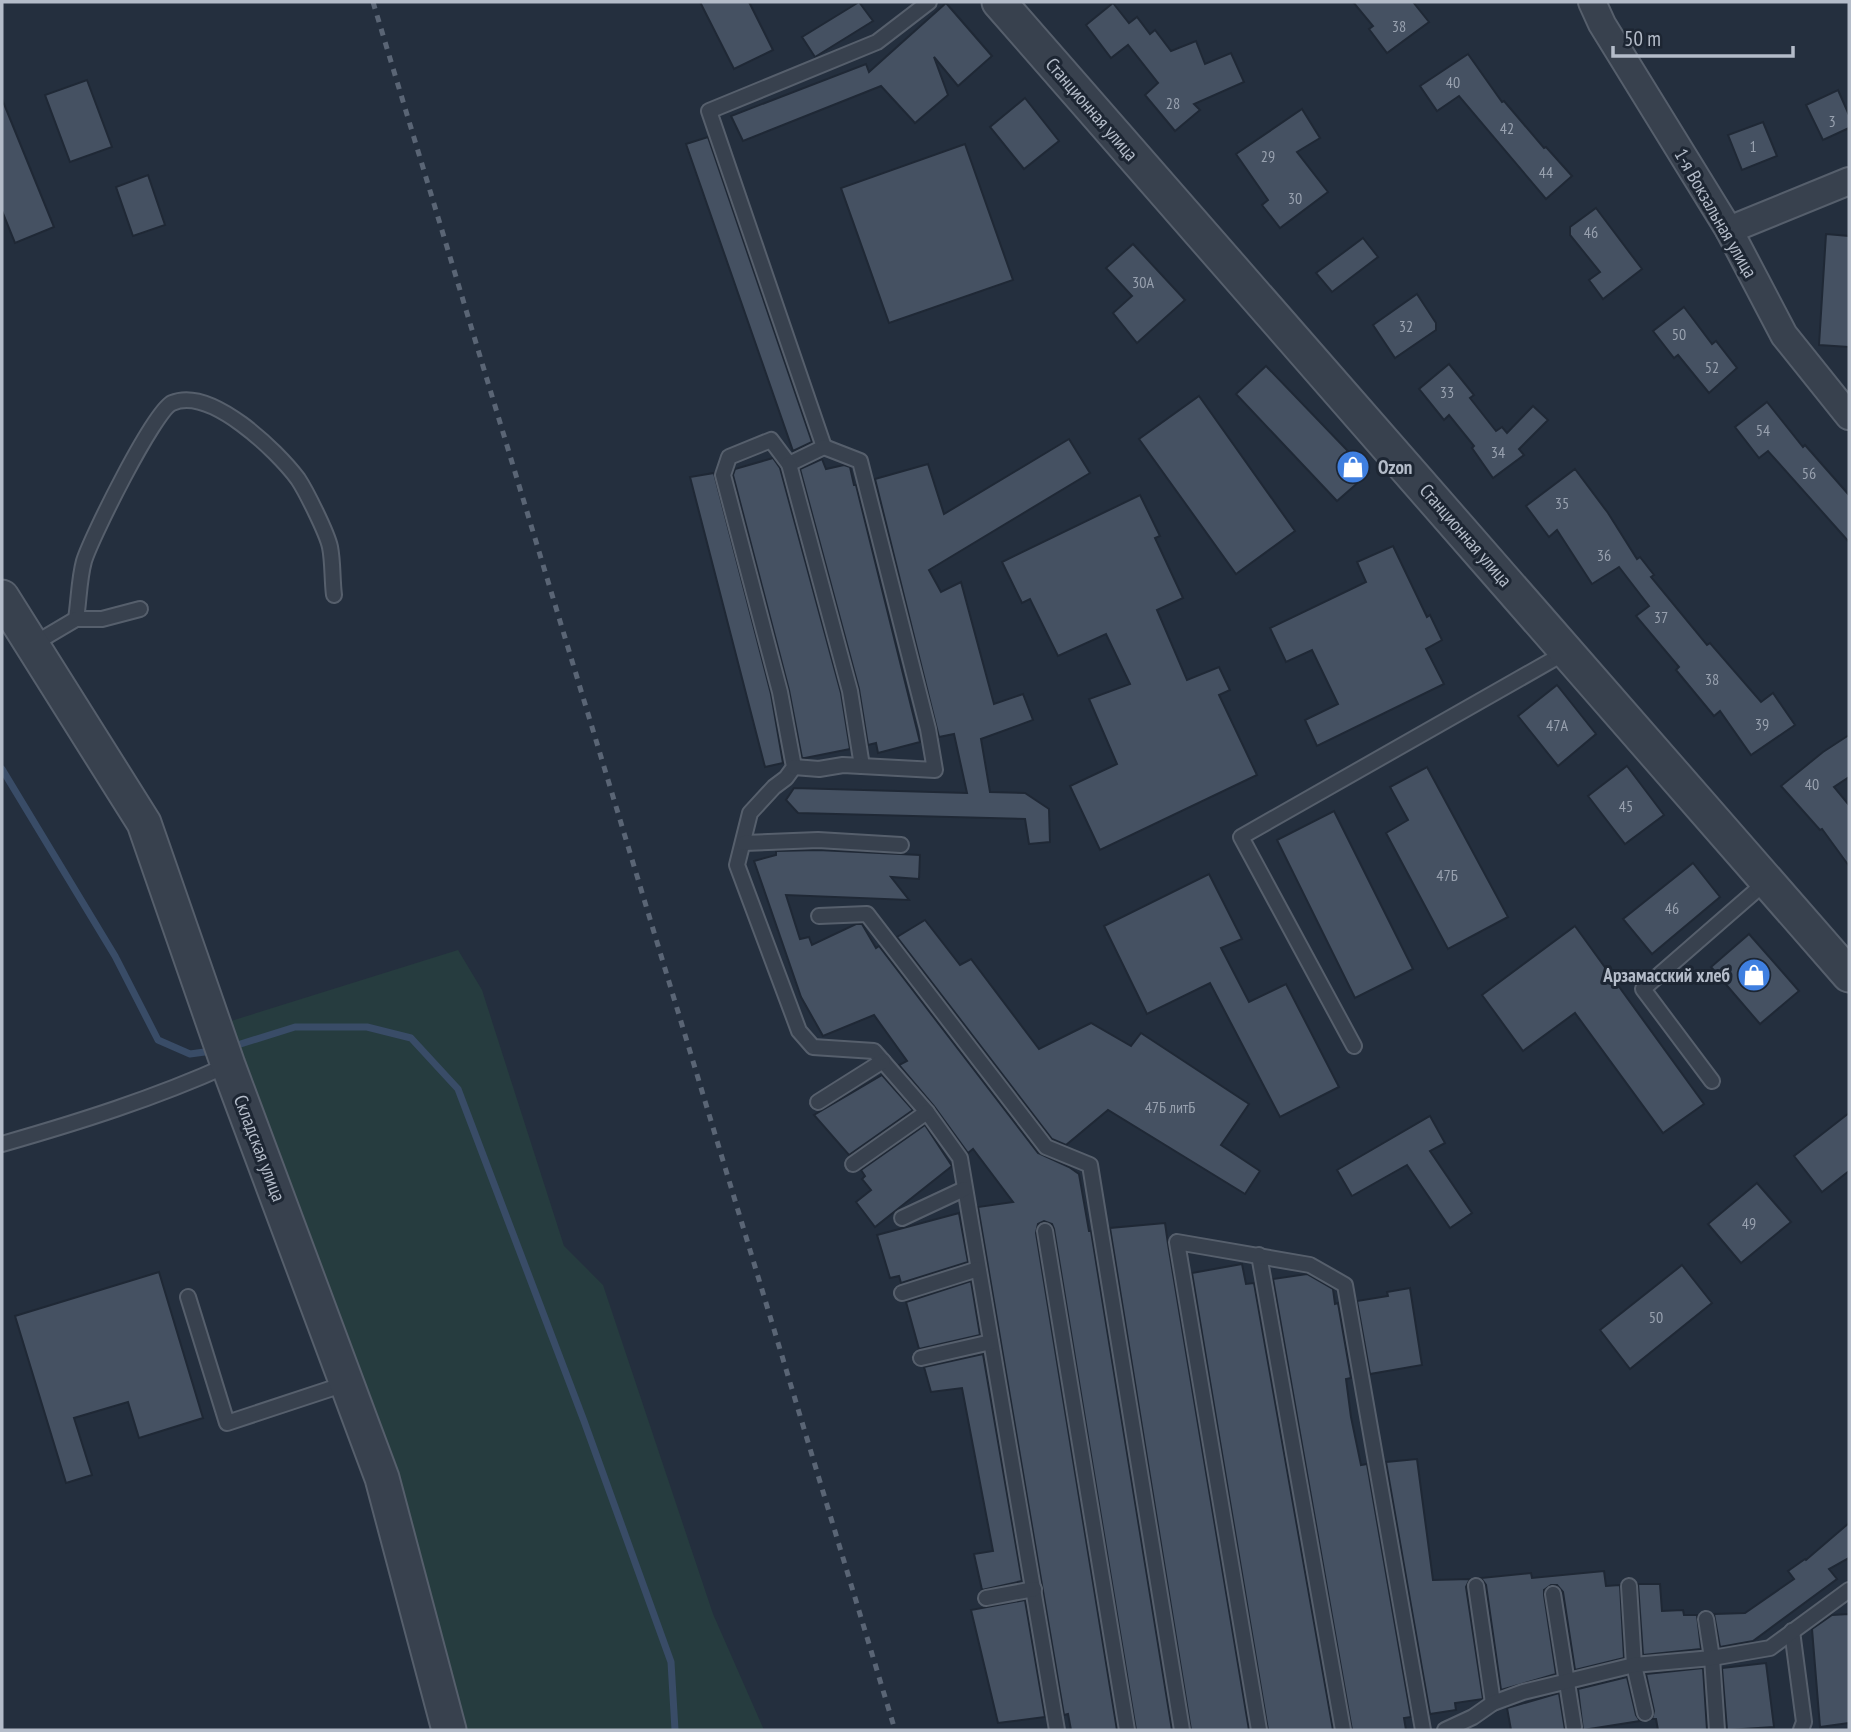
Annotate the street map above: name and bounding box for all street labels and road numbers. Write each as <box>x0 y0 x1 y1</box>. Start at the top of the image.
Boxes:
street label: Станционная улица <box>1041 52 1143 166</box>
street label: 1-я Вокзальная улица <box>1669 144 1763 282</box>
street label: Станционная улица <box>1415 478 1517 592</box>
street label: Складская улица <box>229 1091 291 1205</box>

